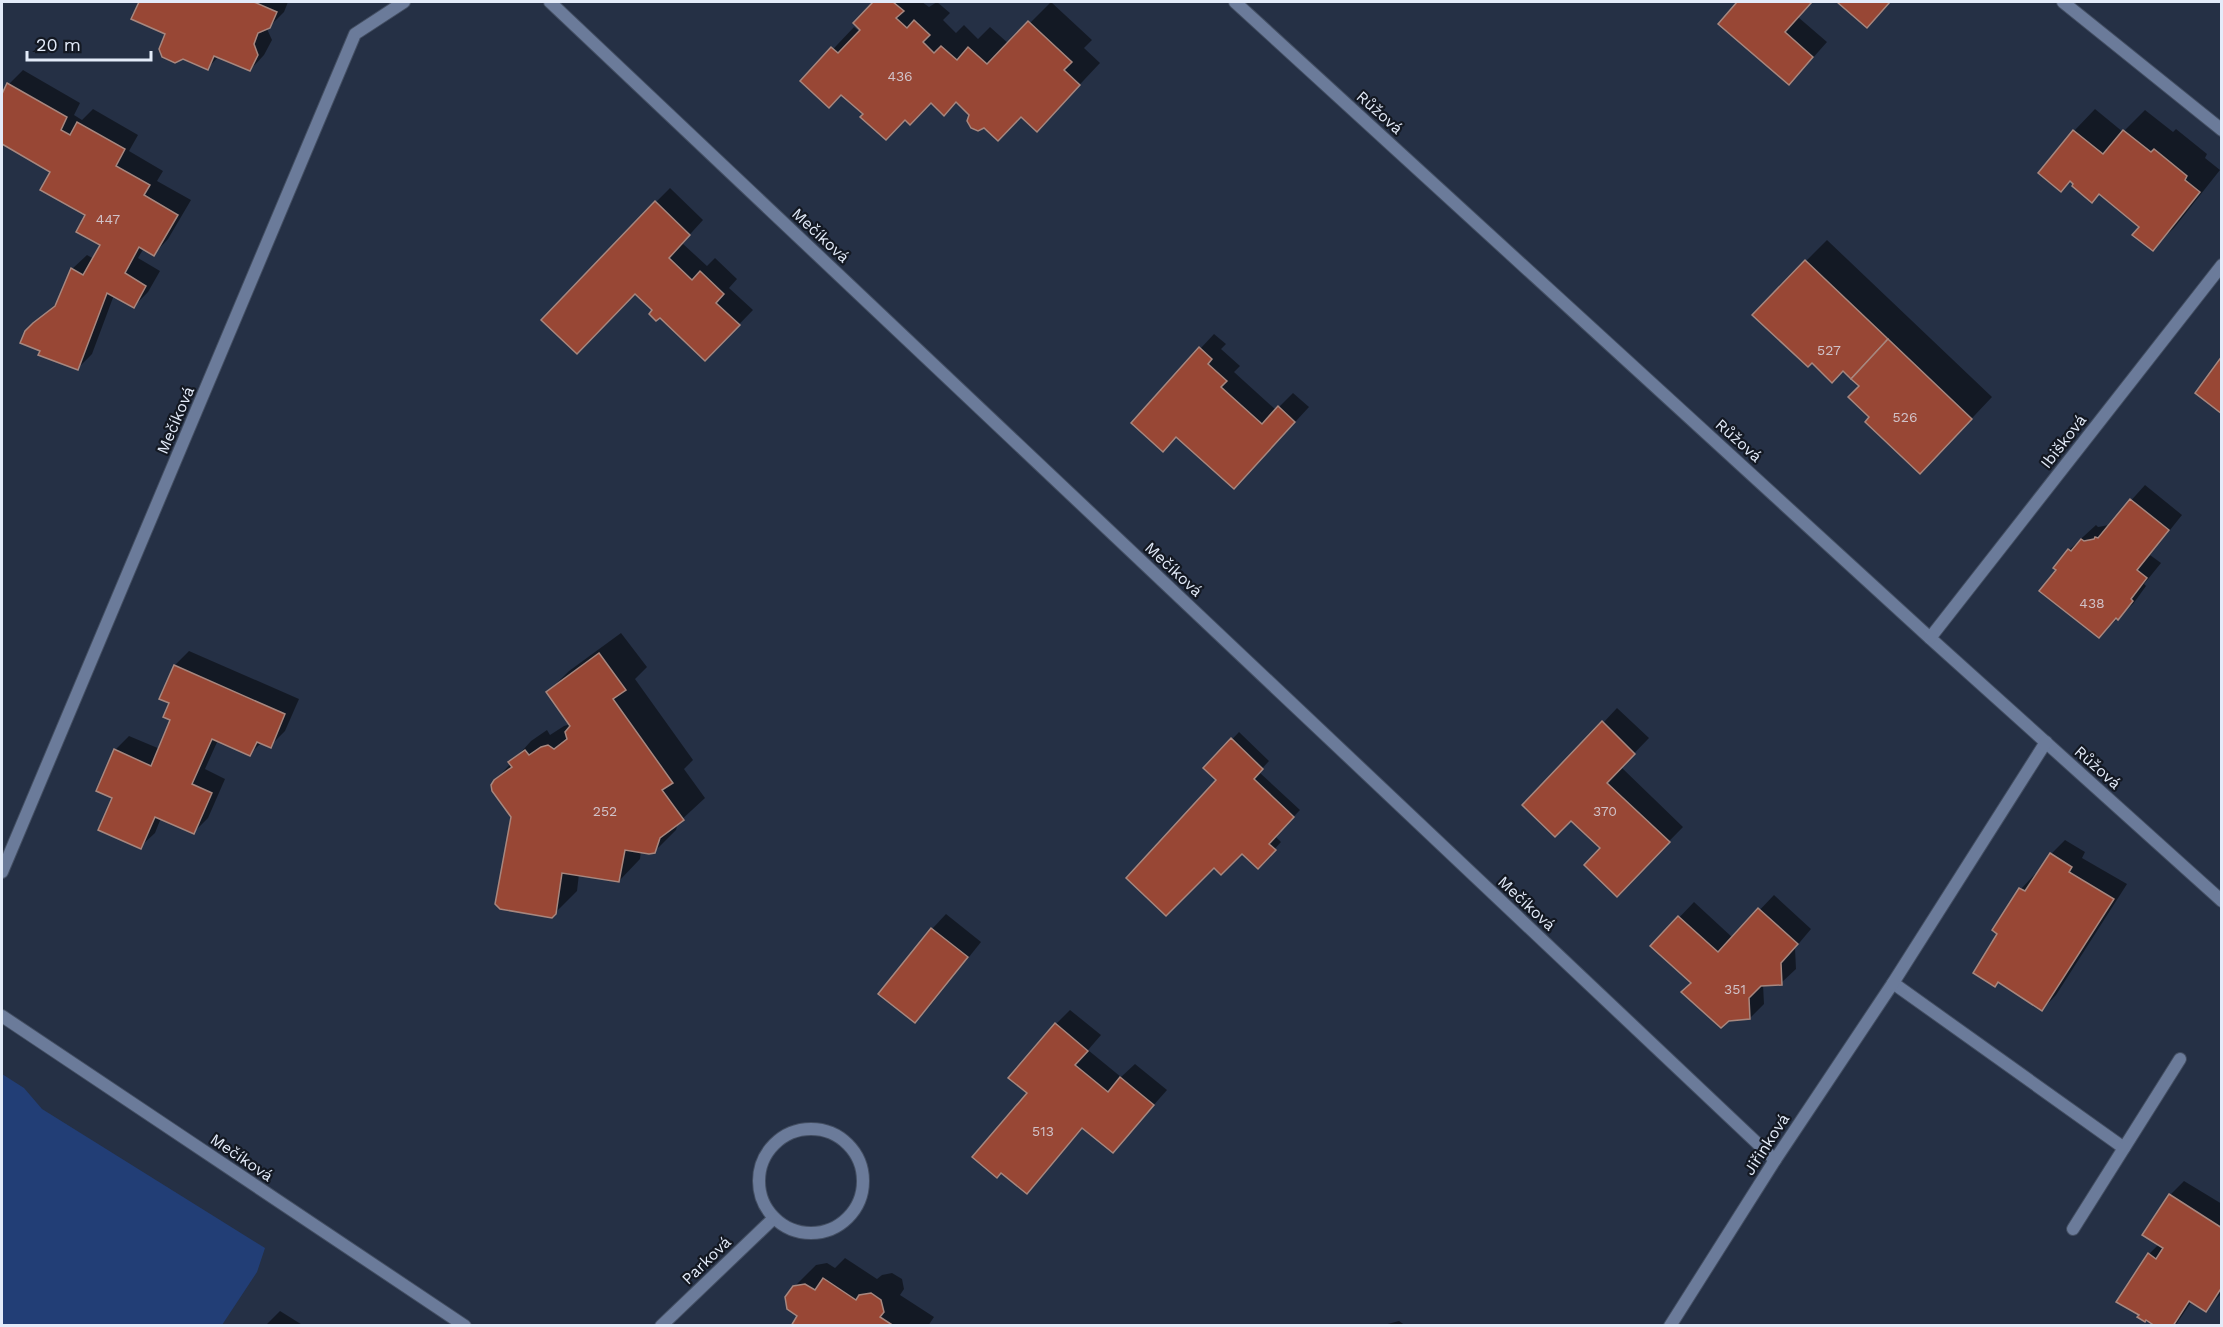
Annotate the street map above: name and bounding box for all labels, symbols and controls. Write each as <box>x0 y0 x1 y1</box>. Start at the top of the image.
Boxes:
scale bar <box>27 24 152 62</box>
text: 20 m <box>36 34 81 55</box>
house number: 436 <box>887 68 913 84</box>
street label: Růžová <box>1353 87 1407 138</box>
street label: Mečíková <box>788 204 853 267</box>
house number: 447 <box>96 211 120 227</box>
house number: 527 <box>1817 342 1841 358</box>
street label: Mečíková <box>153 384 198 457</box>
house number: 526 <box>1893 409 1917 425</box>
street label: Ibišková <box>2037 411 2090 472</box>
street label: Růžová <box>1712 415 1766 466</box>
street label: Mečíková <box>1141 538 1206 601</box>
house number: 438 <box>2079 595 2105 611</box>
street label: Růžová <box>2071 742 2125 793</box>
house number: 252 <box>593 803 617 819</box>
house number: 370 <box>1593 803 1617 819</box>
street label: Mečíková <box>1494 872 1559 935</box>
house number: 351 <box>1724 981 1746 997</box>
street label: Jiřinková <box>1740 1110 1793 1179</box>
house number: 513 <box>1032 1123 1054 1139</box>
street label: Mečíková <box>207 1130 277 1185</box>
street label: Parková <box>678 1232 735 1288</box>

